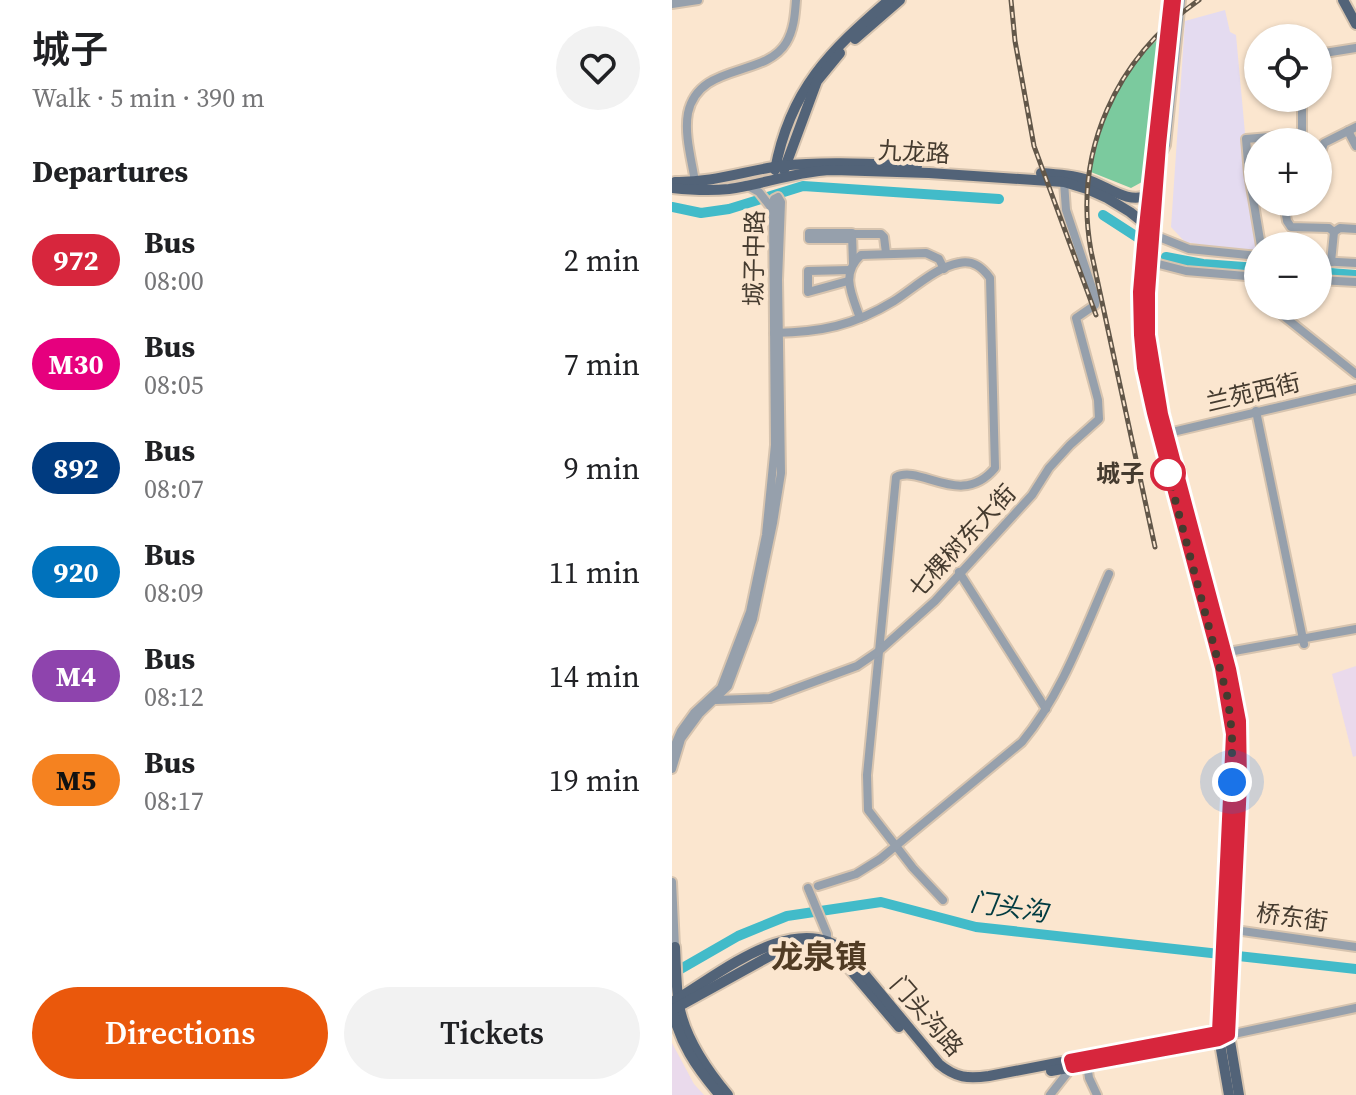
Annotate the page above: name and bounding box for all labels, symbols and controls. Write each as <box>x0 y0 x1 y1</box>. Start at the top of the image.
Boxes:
text: 城子 <box>32 24 108 76</box>
map controls <box>1244 24 1332 320</box>
button: locate <box>1244 24 1332 112</box>
button: heart <box>556 26 640 110</box>
text: Walk · 5 min · 390 m <box>32 80 265 116</box>
button: + <box>1244 128 1332 216</box>
street label: 九龙路 <box>877 134 951 170</box>
text: Departures <box>32 151 188 192</box>
street label: 城子中路 <box>737 210 771 306</box>
text: Bus <box>144 222 195 263</box>
button: − <box>1244 232 1332 320</box>
text: 2 min <box>564 240 640 281</box>
text: 972 <box>53 241 99 279</box>
text: 08:00 <box>144 263 204 299</box>
text: Bus <box>144 326 195 367</box>
text: 7 min <box>564 344 640 385</box>
text: M30 <box>48 345 104 383</box>
street label: 兰苑西街 <box>1203 365 1303 419</box>
text: 08:05 <box>144 367 204 403</box>
text: Bus <box>144 430 195 471</box>
text: 9 min <box>564 448 640 489</box>
text: 892 <box>53 449 99 487</box>
marker: 城子 <box>1151 456 1185 490</box>
place label: 城子 <box>1096 457 1144 490</box>
text: 08:07 <box>144 471 204 507</box>
street label: 七棵树东大街 <box>901 477 1023 605</box>
text: Bus <box>144 534 195 575</box>
text: 11 min <box>549 552 640 593</box>
text: 920 <box>53 553 99 591</box>
text: 08:09 <box>144 575 204 611</box>
text: Bus <box>144 638 195 679</box>
text: 14 min <box>549 656 640 697</box>
text: M4 <box>56 657 96 695</box>
text: 08:12 <box>144 679 204 715</box>
text: Bus <box>144 742 195 783</box>
text: 19 min <box>549 760 640 801</box>
text: M5 <box>56 761 96 799</box>
your location <box>1212 762 1252 802</box>
text: 08:17 <box>144 783 204 819</box>
water label: 门头沟 <box>968 884 1053 931</box>
street label: 桥东街 <box>1254 896 1330 938</box>
district label: 龙泉镇 <box>771 935 867 979</box>
street label: 门头沟路 <box>883 969 971 1063</box>
button: Directions <box>32 987 328 1079</box>
button: Tickets <box>344 987 640 1079</box>

